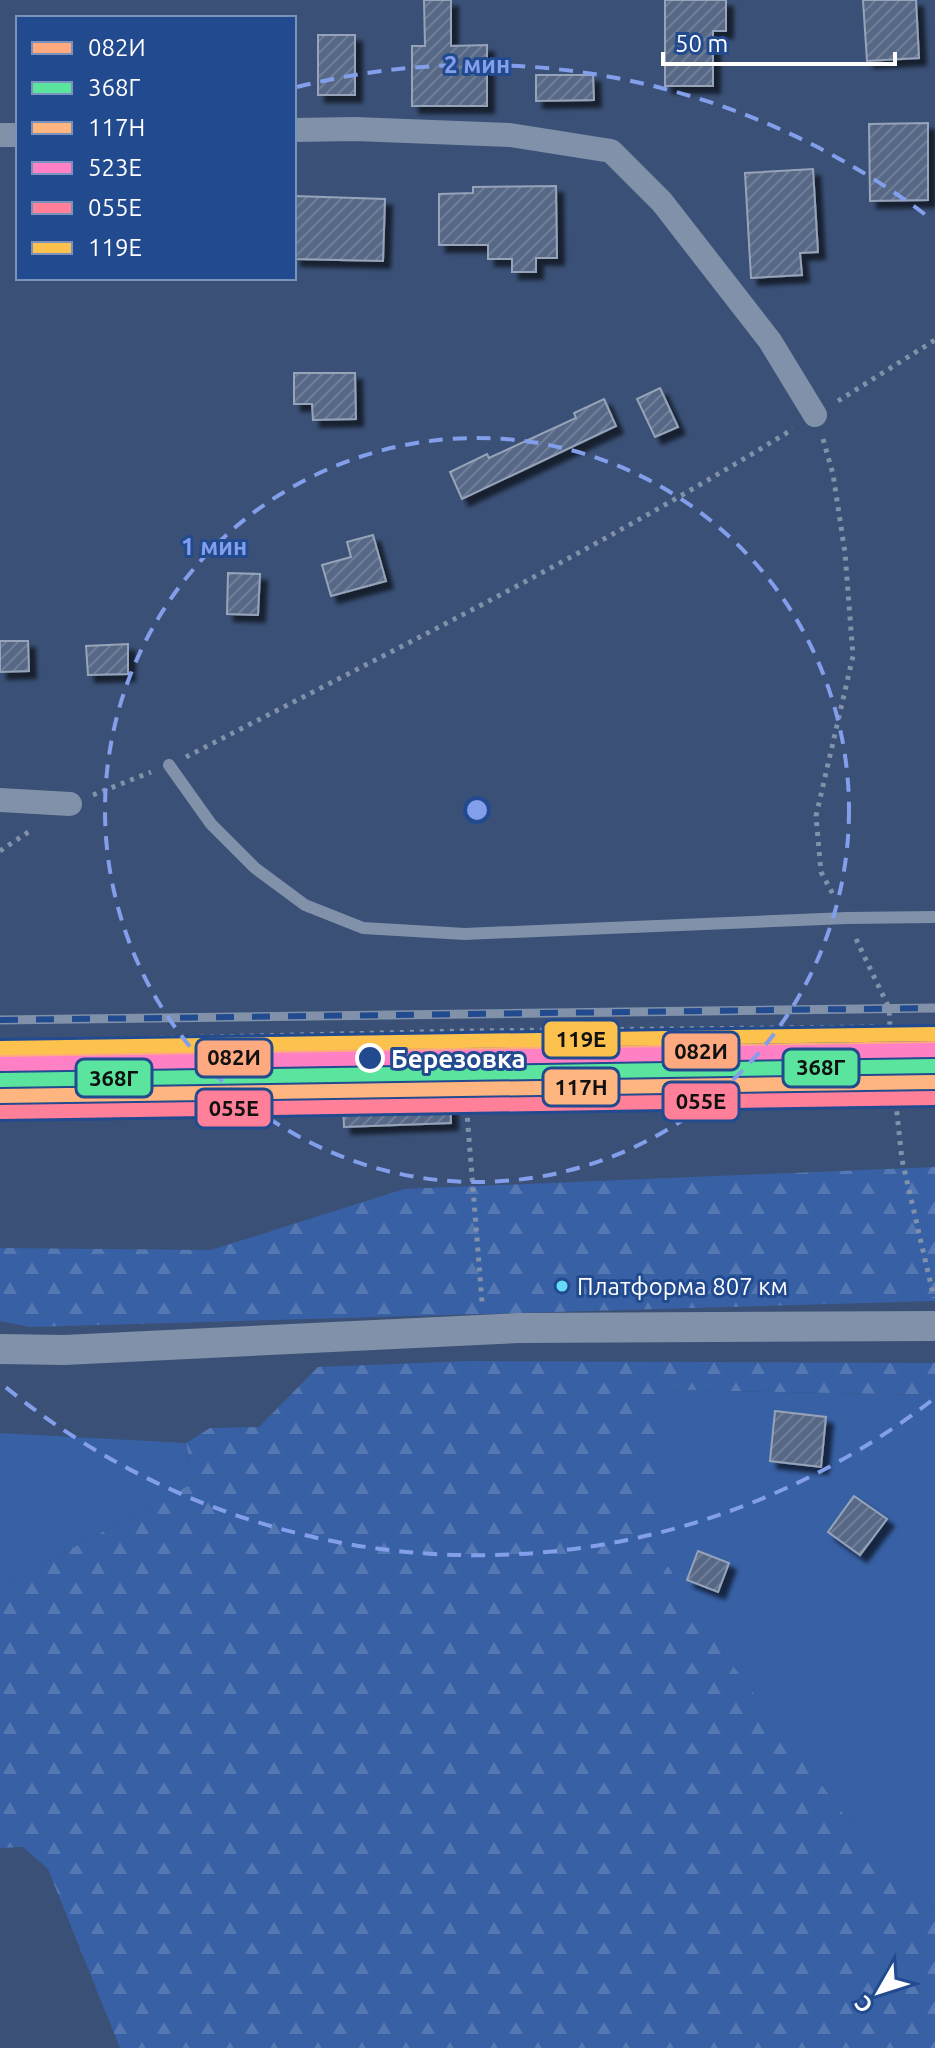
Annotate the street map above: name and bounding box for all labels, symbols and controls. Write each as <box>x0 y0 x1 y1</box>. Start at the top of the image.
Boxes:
legend <box>16 16 296 280</box>
scale bar <box>663 16 895 66</box>
text: 50 m <box>675 30 728 57</box>
text: 082И <box>88 34 146 61</box>
text: 2 мин <box>444 51 510 78</box>
text: 368Г <box>88 74 141 101</box>
text: 117Н <box>88 114 145 141</box>
text: 523Е <box>88 154 142 181</box>
text: 055Е <box>88 194 142 221</box>
text: 119Е <box>88 234 142 261</box>
text: 1 мин <box>181 533 247 560</box>
centre of rings <box>463 796 491 824</box>
line badge: 119Е <box>543 1020 619 1058</box>
text: 119Е <box>556 1026 606 1051</box>
line badge: 082И <box>663 1032 739 1070</box>
text: 082И <box>674 1038 728 1063</box>
line badge: 082И <box>196 1039 272 1077</box>
text: 082И <box>207 1044 261 1069</box>
marker: Березовка <box>356 1044 384 1072</box>
place label: Березовка <box>391 1044 526 1073</box>
line badge: 368Г <box>783 1049 859 1087</box>
text: 368Г <box>796 1054 846 1079</box>
line badge: 368Г <box>76 1059 152 1097</box>
text: 368Г <box>89 1065 139 1090</box>
line badge: 117Н <box>543 1068 619 1106</box>
text: 117Н <box>554 1074 608 1099</box>
line badge: 055Е <box>663 1082 739 1121</box>
text: 055Е <box>676 1088 726 1113</box>
line badge: 055Е <box>196 1089 272 1128</box>
text: 055Е <box>209 1095 259 1120</box>
place label: Платформа 807 км <box>577 1273 788 1300</box>
marker: Платформа 807 км <box>554 1278 570 1294</box>
north arrow <box>839 1952 919 2032</box>
text: С <box>849 1992 877 2018</box>

